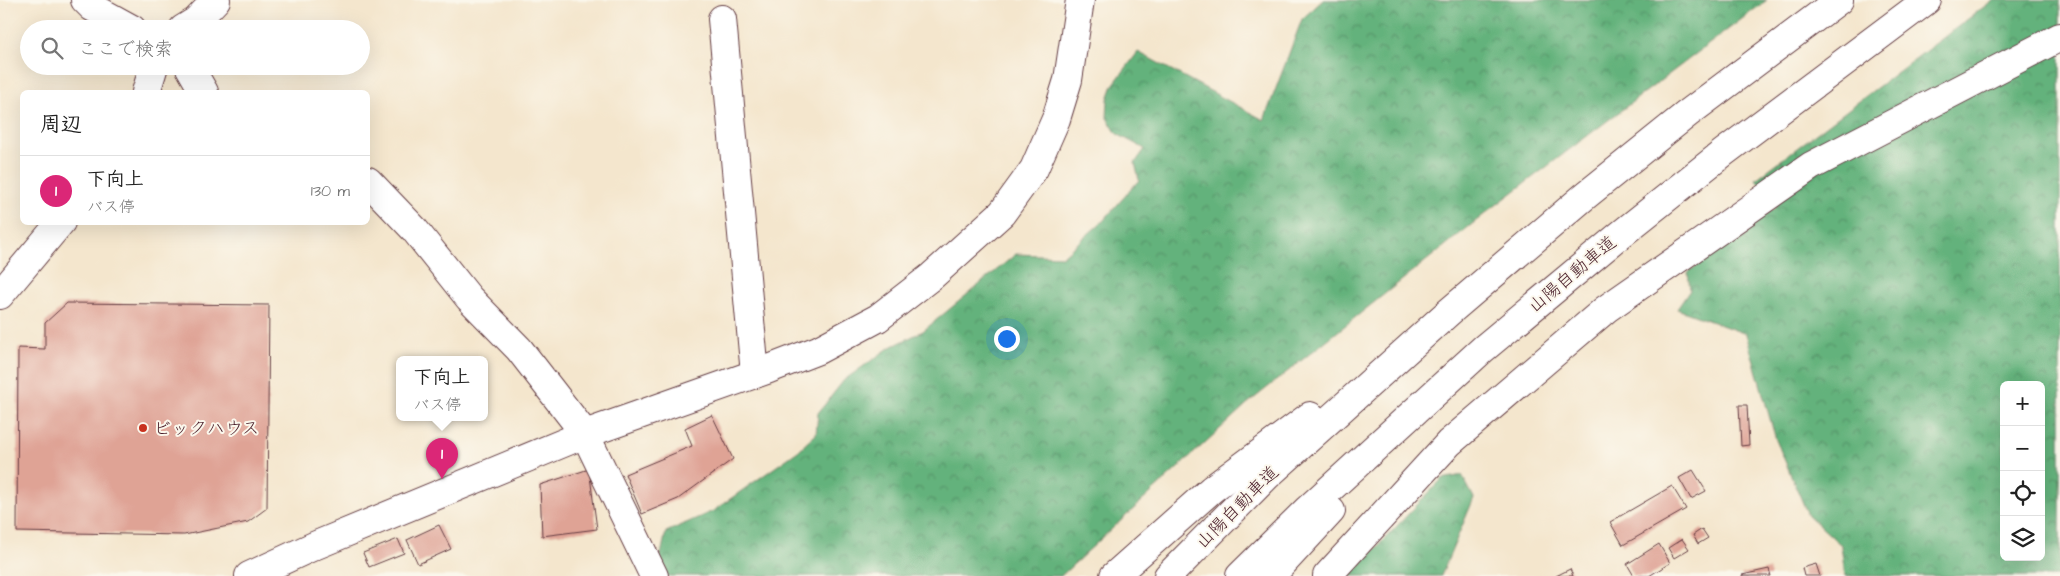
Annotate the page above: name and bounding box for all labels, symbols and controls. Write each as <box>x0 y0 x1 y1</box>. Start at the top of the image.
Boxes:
search box <box>20 20 370 75</box>
icon: search <box>38 34 66 62</box>
text: ここで検索 <box>78 36 173 63</box>
text: 周辺 <box>40 110 82 139</box>
text: 下向上 <box>87 166 144 193</box>
text: 1 <box>55 180 57 202</box>
text: 130 m <box>311 180 350 202</box>
text: バス停 <box>87 196 135 218</box>
street label: 山陽自動車道 <box>1523 230 1622 319</box>
your location <box>994 326 1020 352</box>
popup <box>396 356 488 421</box>
text: 下向上 <box>413 364 471 391</box>
map controls <box>2000 381 2045 561</box>
button: + <box>2000 381 2045 426</box>
text: バス停 <box>413 394 462 416</box>
place label: ビックハウス <box>153 416 260 441</box>
marker: ビックハウス <box>137 422 149 434</box>
button: − <box>2000 426 2045 471</box>
pin: 1 <box>426 438 458 479</box>
street label: 山陽自動車道 <box>1190 460 1284 554</box>
button: locate <box>2000 471 2045 516</box>
button: layers <box>2000 516 2045 561</box>

